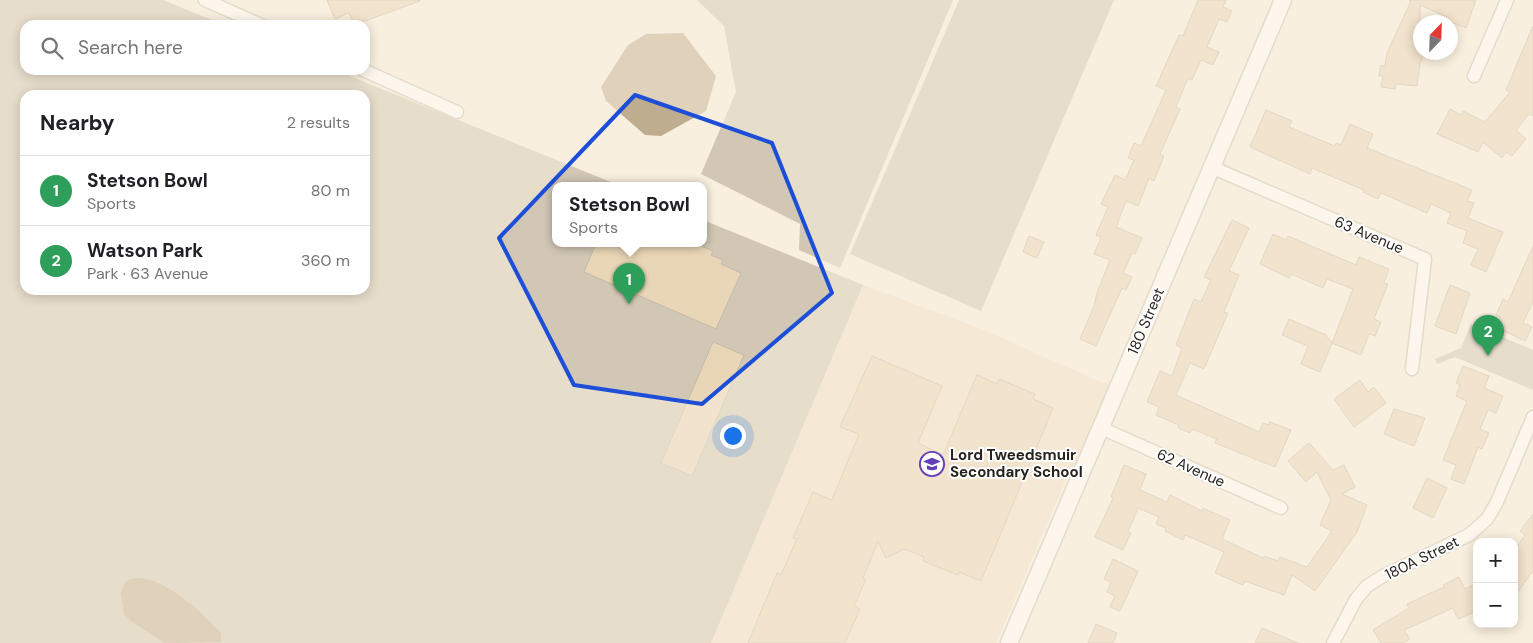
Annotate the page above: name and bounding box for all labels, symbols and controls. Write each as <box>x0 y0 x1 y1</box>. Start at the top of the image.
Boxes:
north arrow <box>1413 15 1458 60</box>
search box <box>20 20 370 75</box>
icon: search <box>38 34 66 62</box>
text: Search here <box>78 35 183 60</box>
text: Nearby <box>40 109 114 137</box>
text: 2 results <box>287 112 350 133</box>
text: Stetson Bowl <box>87 168 208 193</box>
text: 1 <box>53 180 59 201</box>
text: 80 m <box>311 180 350 201</box>
popup <box>552 182 707 247</box>
text: Stetson Bowl <box>569 192 690 217</box>
text: Sports <box>87 193 136 214</box>
street label: 63 Avenue <box>1331 211 1407 259</box>
text: Sports <box>569 217 618 238</box>
text: Watson Park <box>87 238 203 263</box>
text: 2 <box>51 250 61 271</box>
text: 360 m <box>301 250 350 271</box>
text: Park · 63 Avenue <box>87 263 208 284</box>
pin: 1 <box>613 263 645 304</box>
street label: 180 Street <box>1123 285 1169 357</box>
pin: 2 <box>1472 315 1504 356</box>
your location <box>720 423 746 449</box>
street label: 62 Avenue <box>1154 444 1228 492</box>
place label: Lord Tweedsmuir Secondary School <box>950 445 1083 482</box>
school or university icon: Lord Tweedsmuir Secondary School <box>919 451 945 477</box>
street label: 180A Street <box>1382 531 1462 585</box>
map controls <box>1473 538 1518 628</box>
button: + <box>1473 538 1518 583</box>
button: − <box>1473 583 1518 628</box>

